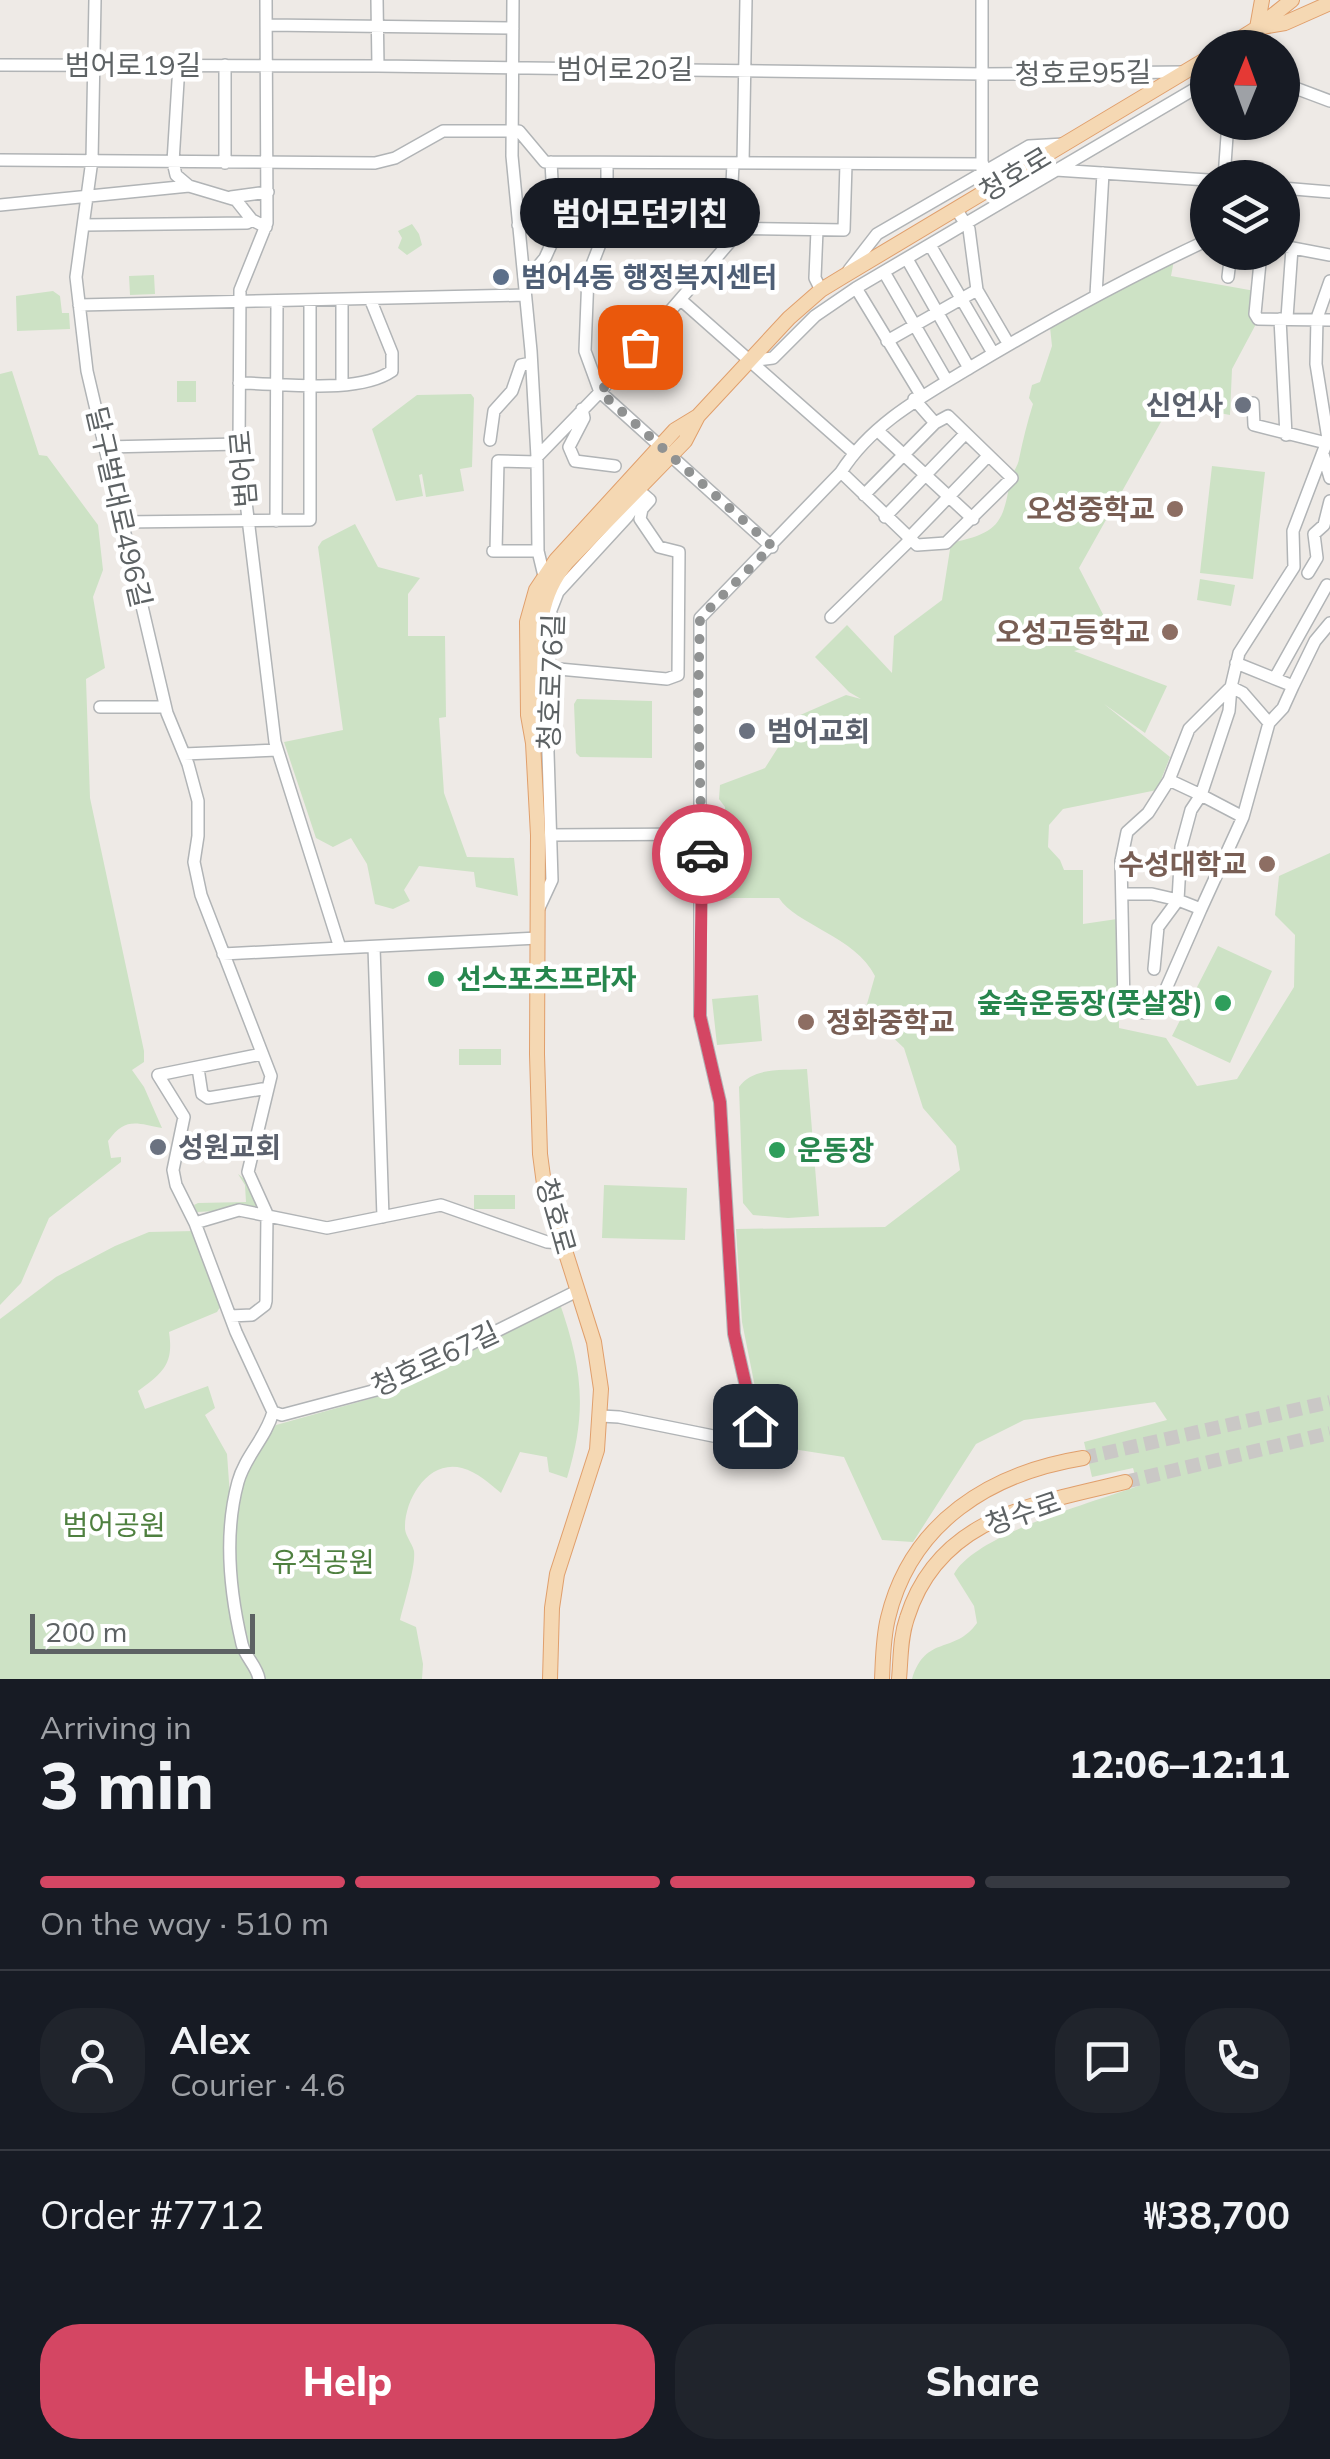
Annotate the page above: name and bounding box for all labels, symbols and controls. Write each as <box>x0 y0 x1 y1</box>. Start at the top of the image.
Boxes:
north arrow <box>1190 30 1300 140</box>
map controls <box>1190 30 1300 270</box>
street label: 범어로19길 <box>65 47 201 82</box>
street label: 범어로20길 <box>557 51 693 86</box>
street label: 청호로95길 <box>1014 54 1152 91</box>
street label: 청호로 <box>973 139 1057 208</box>
button: layers <box>1190 160 1300 270</box>
callout: 범어모던키친 <box>520 177 760 247</box>
text: 범어모던키친 <box>552 193 728 233</box>
place label: 범어4동 행정복지센터 <box>521 259 777 294</box>
marker: 범어4동 행정복지센터 <box>490 266 512 288</box>
pin <box>598 305 683 390</box>
icon: bag <box>613 320 668 375</box>
place label: 신언사 <box>1146 387 1223 422</box>
marker: 신언사 <box>1232 394 1254 416</box>
street label: 달구벌대로496길 <box>79 403 160 611</box>
street label: 범어로 <box>222 429 263 509</box>
place label: 오성중학교 <box>1026 491 1155 526</box>
marker: 오성중학교 <box>1164 498 1186 520</box>
street label: 청호로76길 <box>531 613 570 751</box>
place label: 오성고등학교 <box>995 614 1150 649</box>
marker: 오성고등학교 <box>1159 621 1181 643</box>
place label: 범어교회 <box>767 713 870 748</box>
marker: 범어교회 <box>736 720 758 742</box>
courier <box>652 804 752 904</box>
icon: car <box>675 827 730 882</box>
place label: 수성대학교 <box>1118 846 1247 881</box>
marker: 수성대학교 <box>1256 853 1278 875</box>
place label: 선스포츠프라자 <box>456 961 637 996</box>
marker: 선스포츠프라자 <box>425 968 447 990</box>
place label: 숲속운동장(풋살장) <box>977 985 1203 1020</box>
marker: 숲속운동장(풋살장) <box>1212 992 1234 1014</box>
place label: 정화중학교 <box>826 1004 955 1039</box>
marker: 정화중학교 <box>795 1011 817 1033</box>
place label: 성원교회 <box>178 1129 281 1164</box>
place label: 운동장 <box>797 1132 874 1167</box>
marker: 성원교회 <box>147 1136 169 1158</box>
marker: 운동장 <box>766 1139 788 1161</box>
street label: 청호로 <box>529 1174 584 1258</box>
street label: 청호로67길 <box>365 1314 504 1403</box>
pin <box>713 1384 798 1469</box>
icon: home <box>728 1399 783 1454</box>
street label: 청수로 <box>981 1483 1065 1542</box>
park label: 범어공원 <box>62 1507 166 1542</box>
park label: 유적공원 <box>271 1544 375 1579</box>
scale bar <box>30 1609 255 1654</box>
text: 200 m <box>45 1614 127 1649</box>
text: Arriving in <box>40 1707 192 1747</box>
text: 12:06–12:11 <box>1069 1740 1290 1788</box>
text: 3 min <box>40 1744 214 1825</box>
text: On the way · 510 m <box>40 1903 329 1943</box>
button: person <box>40 2008 145 2113</box>
button: chat <box>1055 2008 1160 2113</box>
button: phone <box>1185 2008 1290 2113</box>
text: Alex <box>170 2016 250 2064</box>
text: Courier · 4.6 <box>170 2064 346 2104</box>
text: Order #7712 <box>40 2191 264 2239</box>
text: ₩38,700 <box>1144 2191 1290 2239</box>
button: Help <box>40 2324 655 2439</box>
button: Share <box>675 2324 1290 2439</box>

